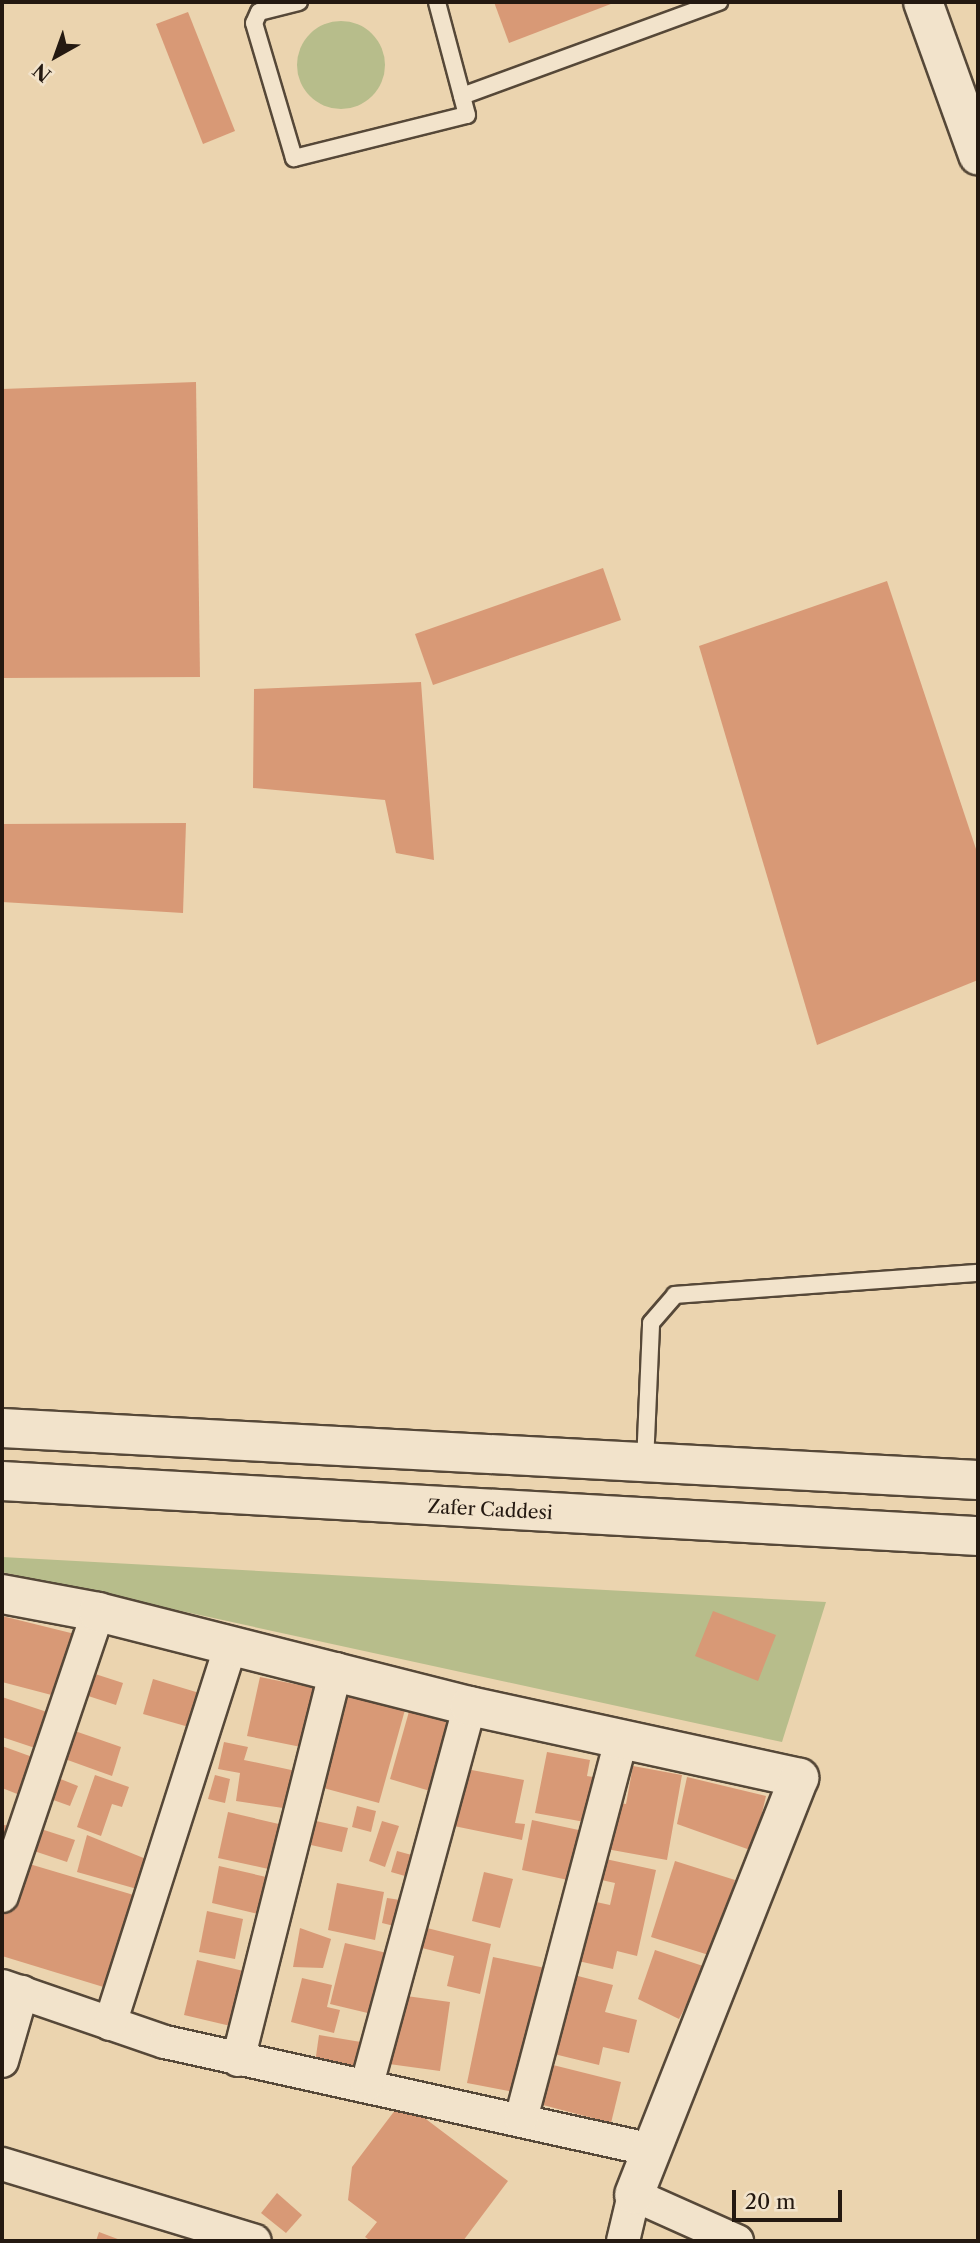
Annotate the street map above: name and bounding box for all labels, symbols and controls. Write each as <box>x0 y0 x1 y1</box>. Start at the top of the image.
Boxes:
north arrow <box>21 21 91 91</box>
text: N <box>28 58 56 87</box>
street label: Zafer Caddesi <box>427 1495 553 1525</box>
scale bar <box>735 2176 845 2220</box>
text: 20 m <box>745 2189 796 2214</box>

